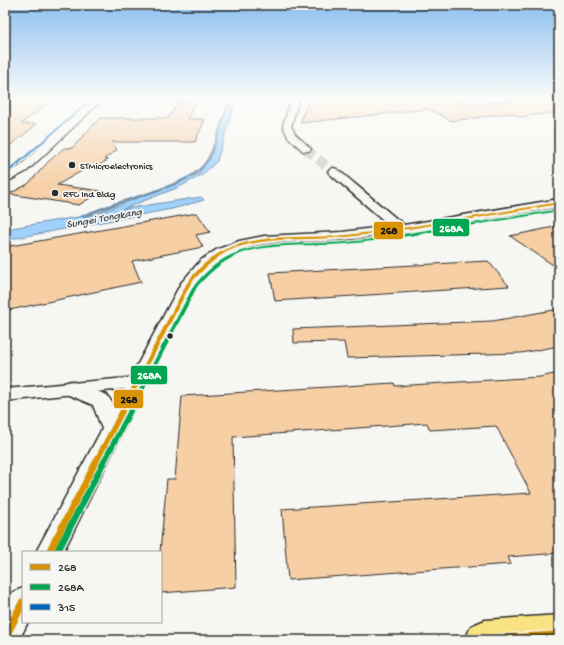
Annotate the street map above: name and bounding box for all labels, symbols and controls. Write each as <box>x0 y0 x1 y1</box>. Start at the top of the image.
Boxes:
marker: STMicroelectronics <box>67 160 77 170</box>
place label: STMicroelectronics <box>80 161 153 173</box>
marker: RFC Ind Bldg <box>50 188 60 198</box>
place label: RFC Ind Bldg <box>63 189 116 201</box>
water label: Sungei Tongkang <box>66 206 144 232</box>
line badge: 268A <box>432 218 470 237</box>
line badge: 268 <box>373 221 404 240</box>
text: 268A <box>439 224 464 236</box>
text: 268 <box>381 226 398 238</box>
unlabelled marker <box>165 331 175 341</box>
line badge: 268A <box>130 365 168 385</box>
text: 268A <box>137 371 162 383</box>
line badge: 268 <box>113 389 144 409</box>
text: 268 <box>121 395 138 407</box>
legend <box>22 551 162 623</box>
text: 268 <box>58 562 77 576</box>
text: 268A <box>58 582 85 596</box>
text: 315 <box>57 602 75 616</box>

